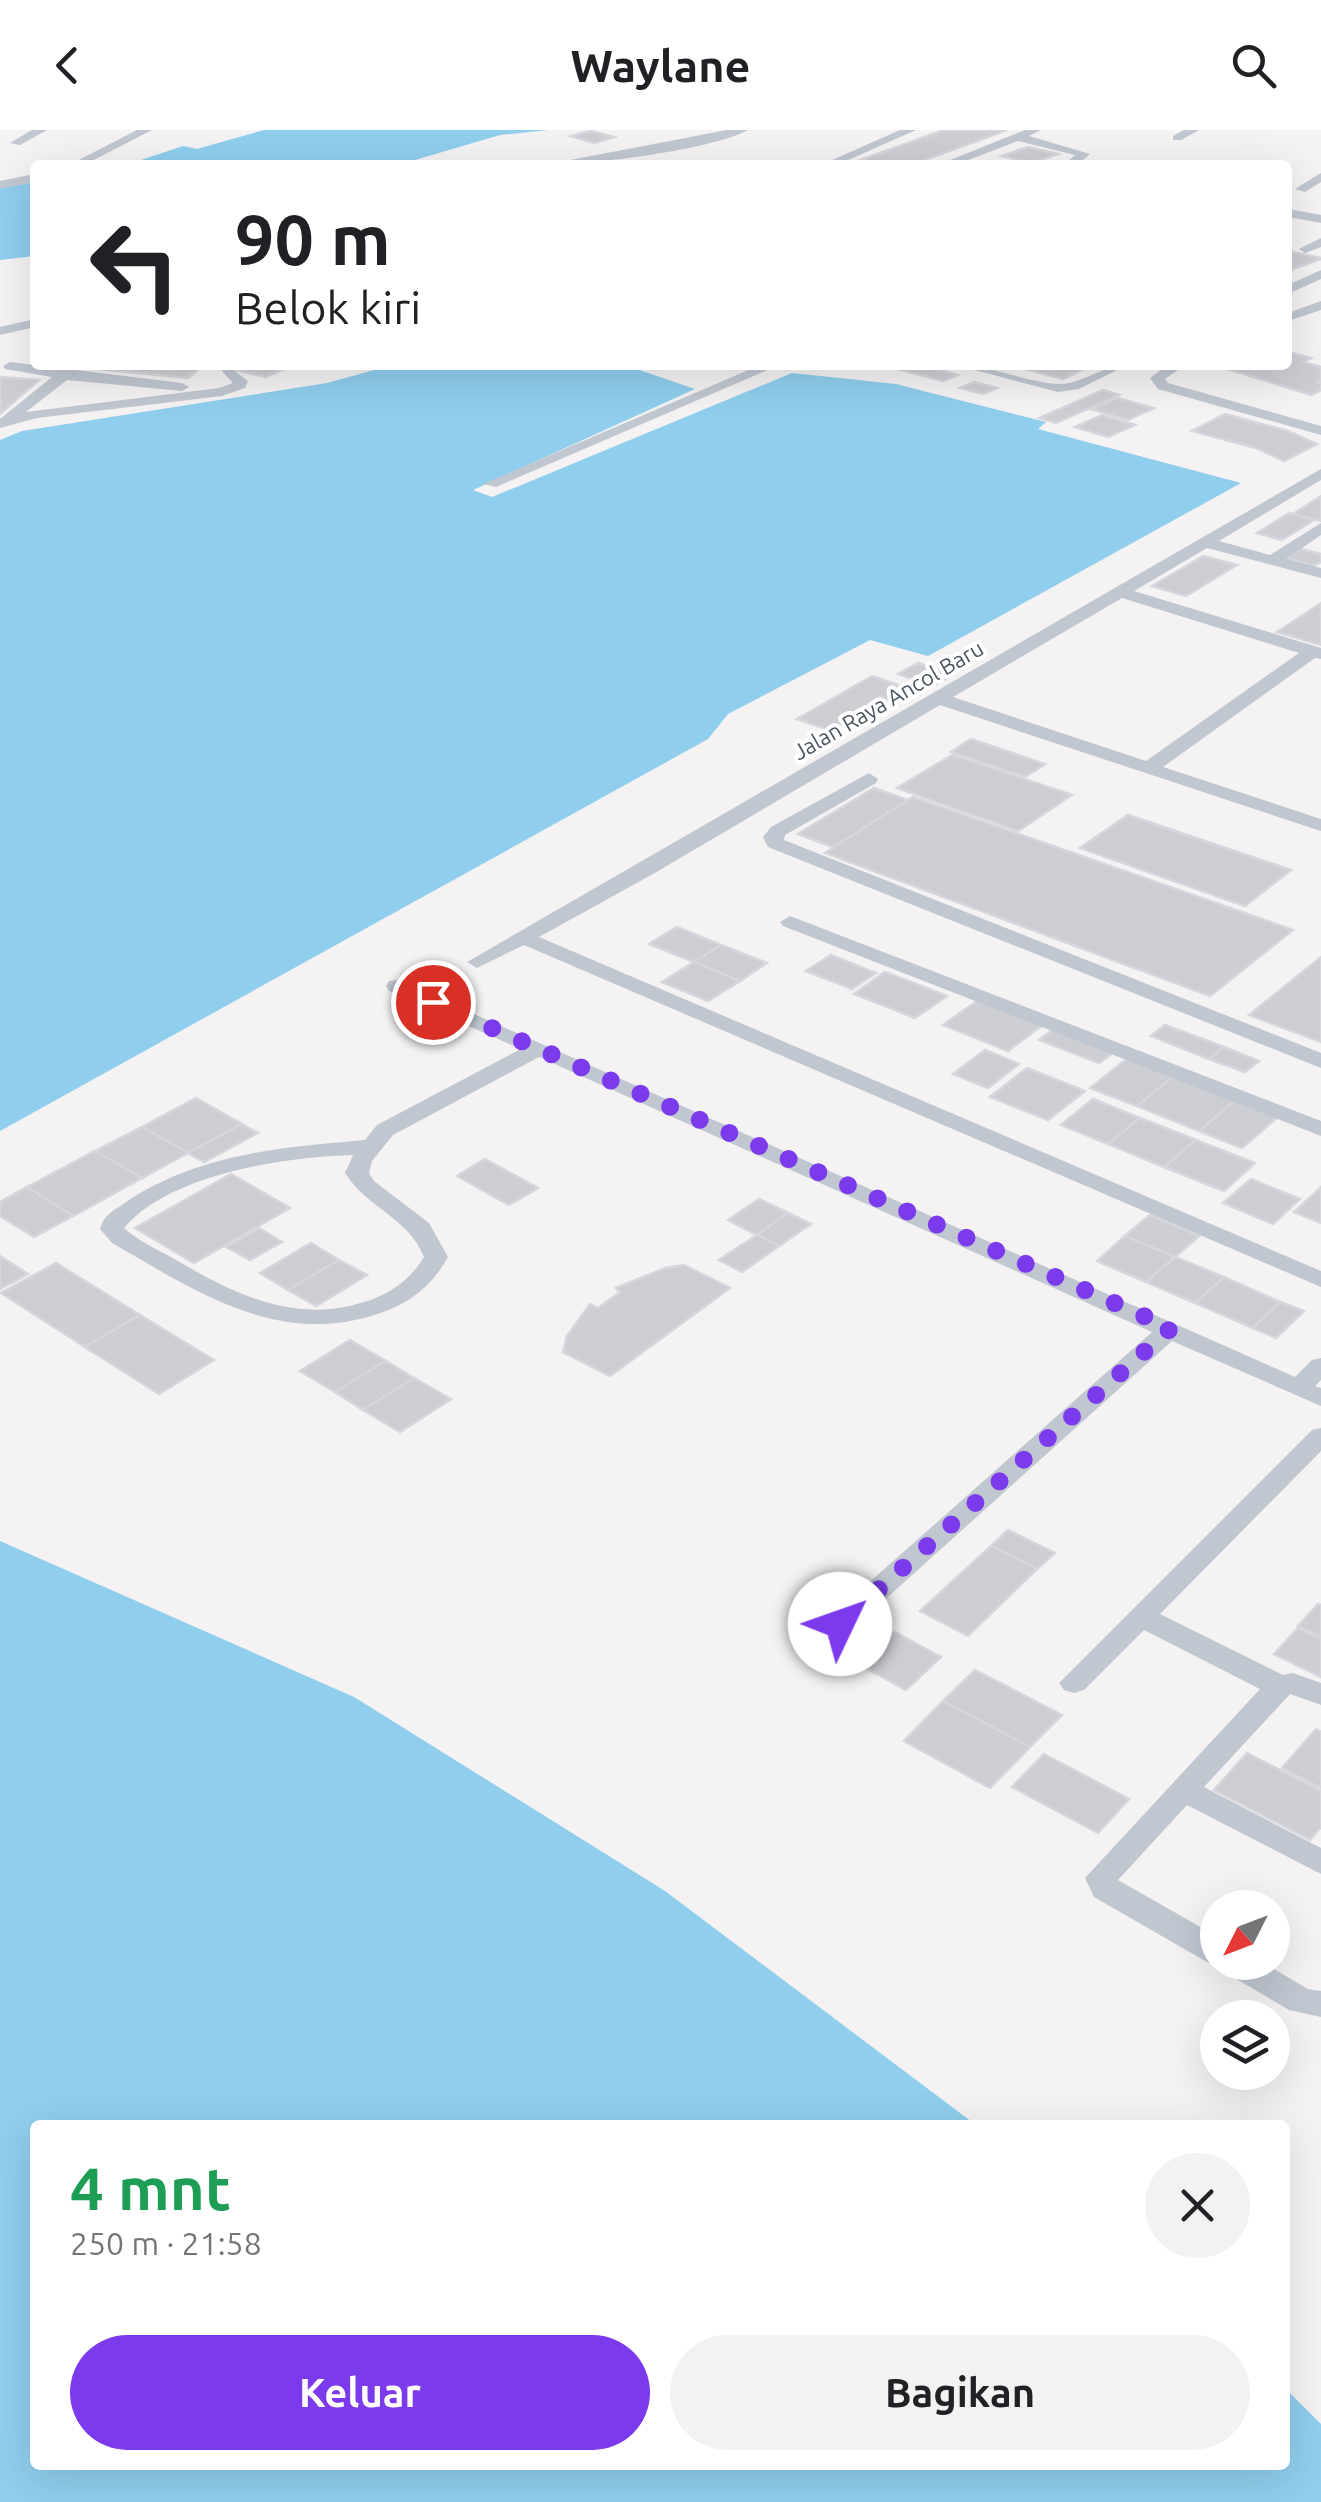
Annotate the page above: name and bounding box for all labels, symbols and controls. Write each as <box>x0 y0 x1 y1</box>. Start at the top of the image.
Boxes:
icon: back <box>40 38 95 93</box>
icon: search <box>1226 38 1281 93</box>
text: Waylane <box>571 40 750 91</box>
icon: left <box>70 200 200 330</box>
text: 90 m <box>235 200 391 278</box>
text: Belok kiri <box>235 282 421 333</box>
street label: Jalan Raya Ancol Baru <box>788 635 987 764</box>
pin <box>391 960 476 1045</box>
icon: arrive <box>406 975 461 1030</box>
position arrow <box>788 1572 892 1676</box>
north arrow <box>1200 1890 1290 1980</box>
map controls <box>1200 1890 1290 2090</box>
button: layers <box>1200 2000 1290 2090</box>
button: close <box>1145 2153 1250 2258</box>
text: 4 mnt <box>70 2154 231 2221</box>
text: 250 m · 21:58 <box>70 2225 262 2261</box>
button: Keluar <box>70 2335 650 2450</box>
button: Bagikan <box>670 2335 1250 2450</box>

